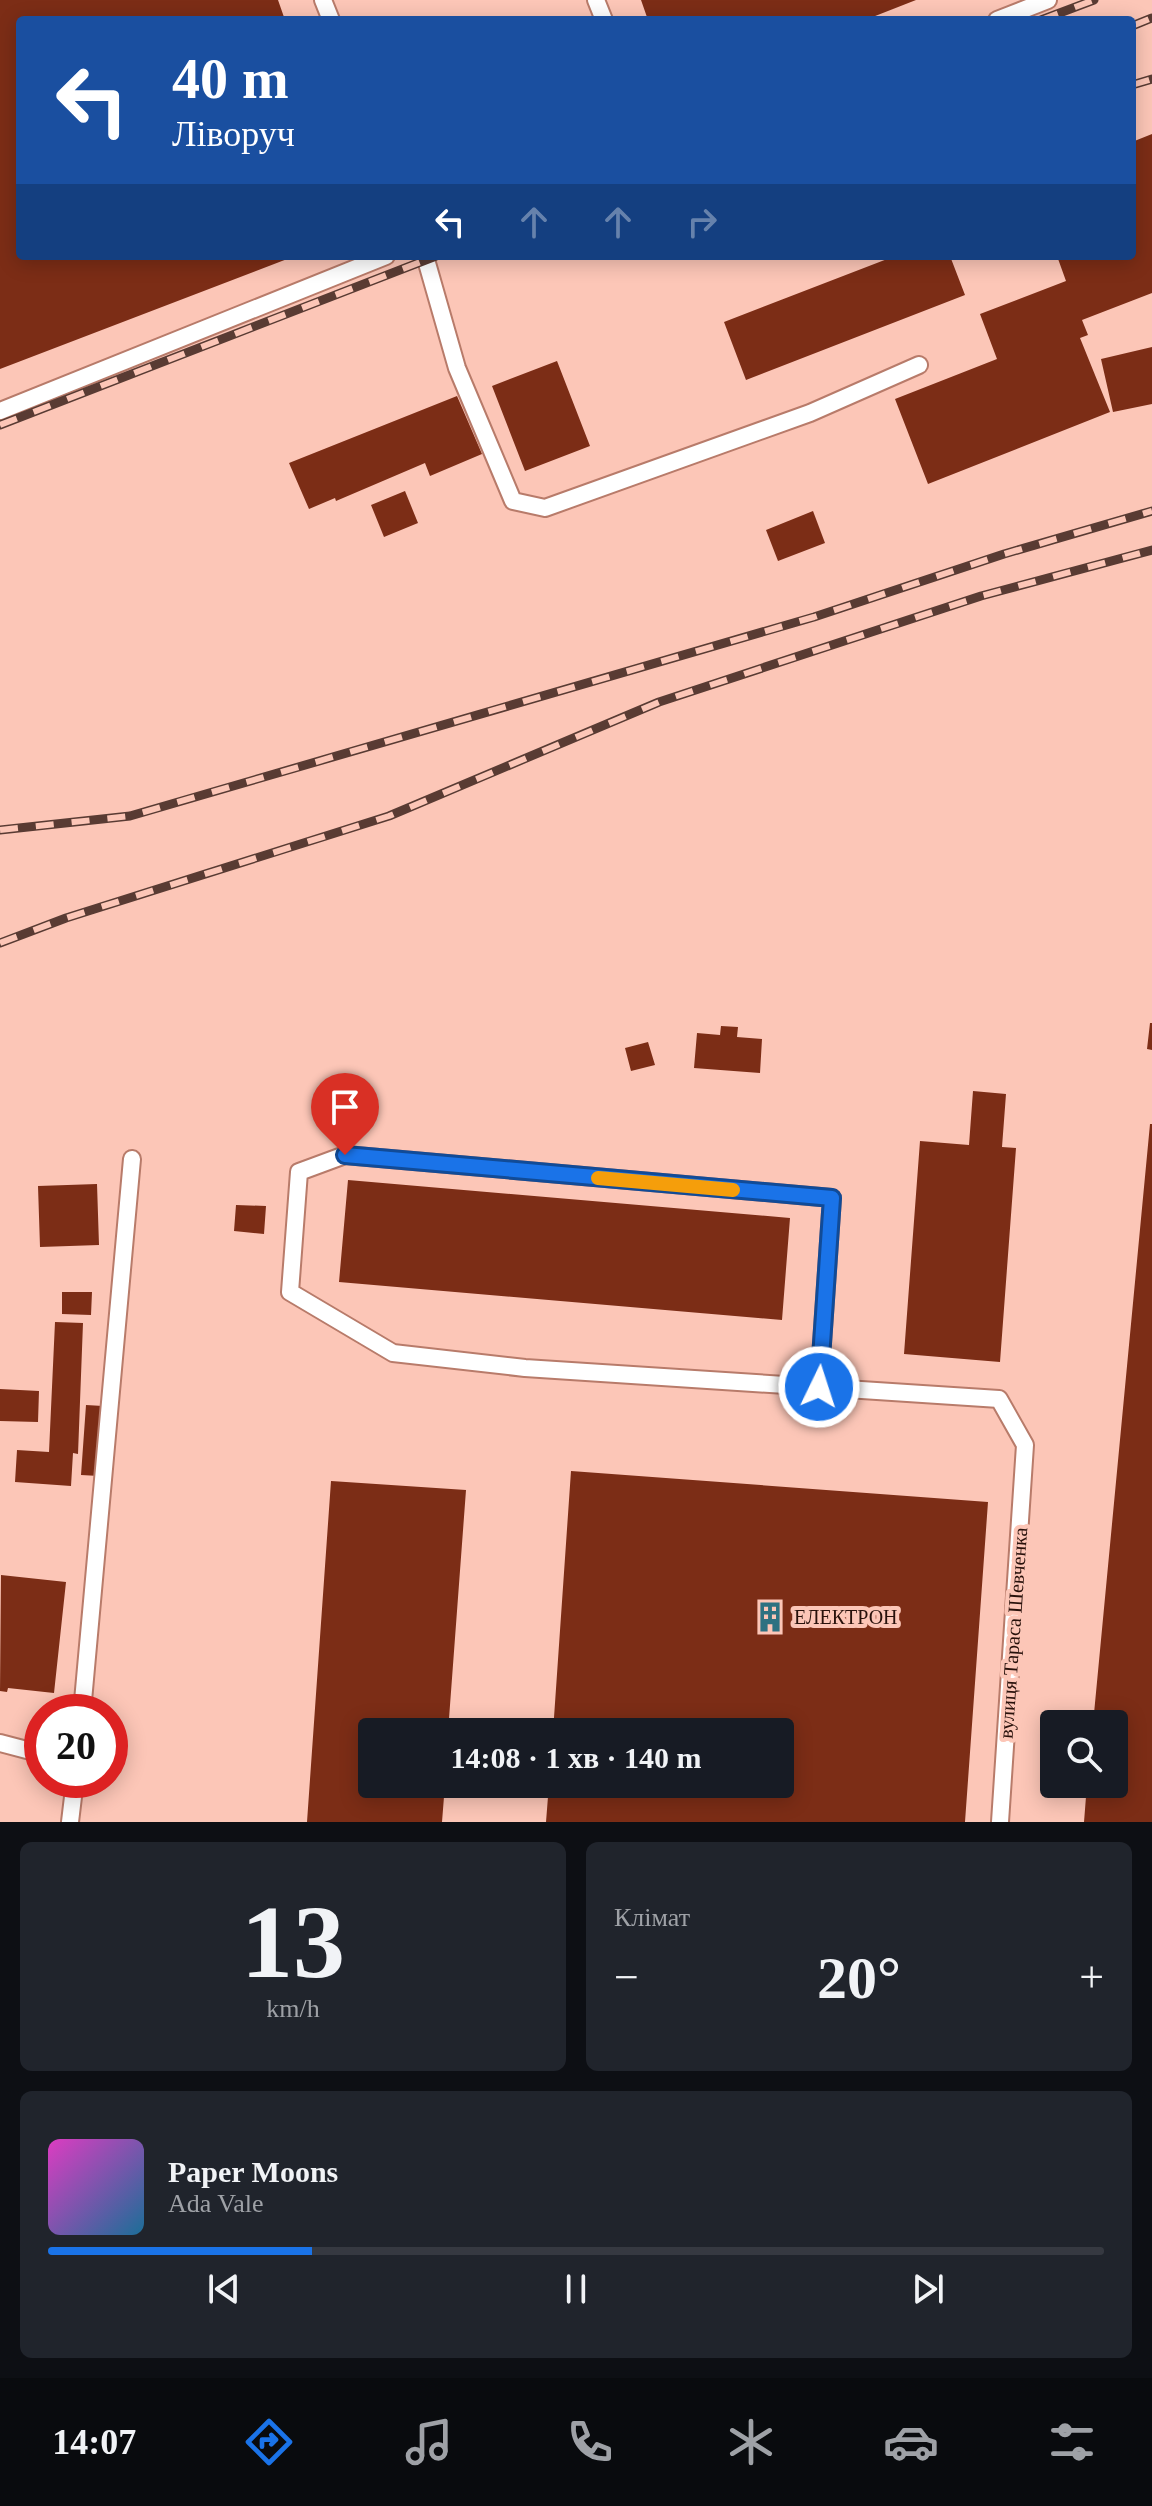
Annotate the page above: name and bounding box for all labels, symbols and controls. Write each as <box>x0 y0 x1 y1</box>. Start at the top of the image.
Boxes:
icon: left <box>40 48 144 152</box>
text: 40 m <box>172 48 289 110</box>
text: Ліворуч <box>172 114 295 154</box>
icon: left <box>428 200 472 244</box>
icon: ahead <box>512 200 556 244</box>
icon: ahead <box>596 200 640 244</box>
icon: right <box>680 200 724 244</box>
pin <box>311 1073 379 1155</box>
icon: arrive <box>323 1085 367 1129</box>
position arrow <box>777 1345 861 1429</box>
street label: вулиця Тараса Шевченка <box>995 1527 1032 1739</box>
building icon: ЕЛЕКТРОН <box>753 1600 787 1634</box>
place label: ЕЛЕКТРОН <box>794 1606 898 1628</box>
speed limit sign: 20 <box>24 1694 128 1798</box>
map controls <box>1040 1710 1128 1798</box>
button: search <box>1040 1710 1128 1798</box>
text: 14:08 · 1 хв · 140 m <box>450 1741 702 1774</box>
text: 13 <box>241 1884 345 1999</box>
text: Клімат <box>614 1903 690 1932</box>
text: 20° <box>817 1945 901 2011</box>
text: − <box>614 1953 639 2002</box>
text: + <box>1079 1953 1104 2002</box>
text: km/h <box>266 1994 320 2023</box>
text: Paper Moons <box>168 2155 338 2188</box>
text: Ada Vale <box>168 2189 264 2218</box>
icon: previous <box>202 2267 246 2311</box>
icon: pause <box>554 2267 598 2311</box>
icon: next <box>906 2267 950 2311</box>
icon: directions <box>241 2414 297 2470</box>
icon: music <box>401 2414 457 2470</box>
icon: phone <box>562 2414 618 2470</box>
icon: climate <box>723 2414 779 2470</box>
icon: car <box>883 2414 939 2470</box>
icon: filters <box>1044 2414 1100 2470</box>
text: 14:07 <box>52 2422 136 2462</box>

